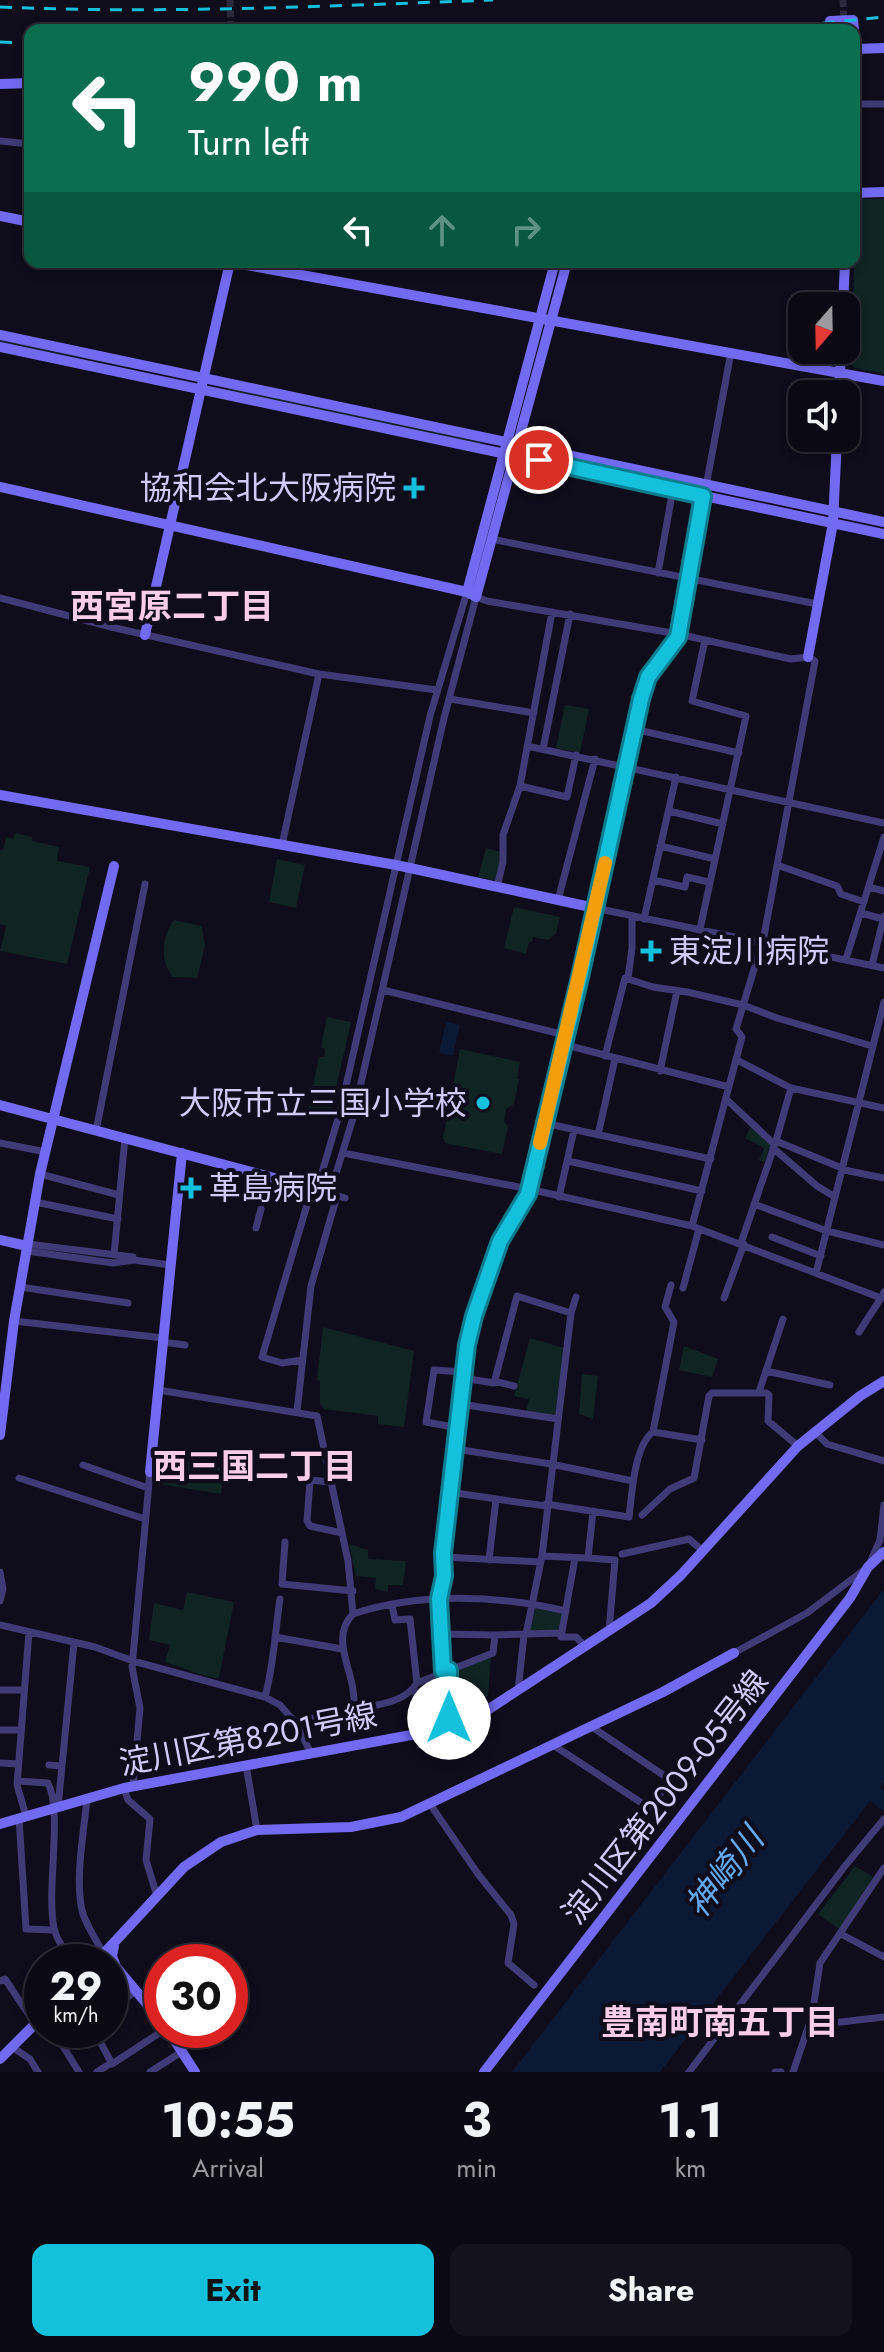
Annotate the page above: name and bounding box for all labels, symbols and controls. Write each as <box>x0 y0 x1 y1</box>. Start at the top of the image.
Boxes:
text: 990 m <box>188 41 363 122</box>
icon: left <box>56 56 160 160</box>
text: Turn left <box>188 116 309 168</box>
icon: left <box>336 208 380 252</box>
icon: ahead <box>420 208 464 252</box>
icon: right <box>504 208 548 252</box>
north arrow <box>788 292 860 364</box>
map controls <box>788 292 860 452</box>
button: sound <box>788 380 860 452</box>
pin <box>505 426 573 494</box>
icon: arrive <box>517 438 561 482</box>
place label: 協和会北大阪病院 <box>140 465 396 511</box>
marker: 協和会北大阪病院 <box>403 477 425 499</box>
district label: 西宮原二丁目 <box>70 582 274 631</box>
place label: 東淀川病院 <box>669 928 829 974</box>
marker: 東淀川病院 <box>640 940 662 962</box>
place label: 大阪市立三国小学校 <box>179 1080 467 1126</box>
marker: 大阪市立三国小学校 <box>474 1094 492 1112</box>
place label: 革島病院 <box>209 1165 337 1211</box>
marker: 革島病院 <box>180 1177 202 1199</box>
district label: 西三国二丁目 <box>153 1442 357 1491</box>
street label: 淀川区第2009-05号線 <box>551 1660 779 1934</box>
position arrow <box>407 1676 491 1760</box>
street label: 淀川区第8201号線 <box>115 1691 381 1787</box>
water label: 神崎川 <box>674 1815 777 1928</box>
speed limit sign: 30 <box>144 1944 248 2048</box>
text: 29 <box>50 1957 103 2015</box>
district label: 豊南町南五丁目 <box>601 1998 839 2047</box>
text: km/h <box>53 2001 99 2030</box>
text: 10:55 <box>161 2086 295 2155</box>
text: 3 <box>462 2086 492 2155</box>
text: 1.1 <box>658 2086 723 2155</box>
text: Arrival <box>192 2149 264 2187</box>
text: min <box>456 2149 497 2187</box>
text: km <box>675 2149 706 2187</box>
button: Exit <box>32 2244 434 2336</box>
button: Share <box>450 2244 852 2336</box>

